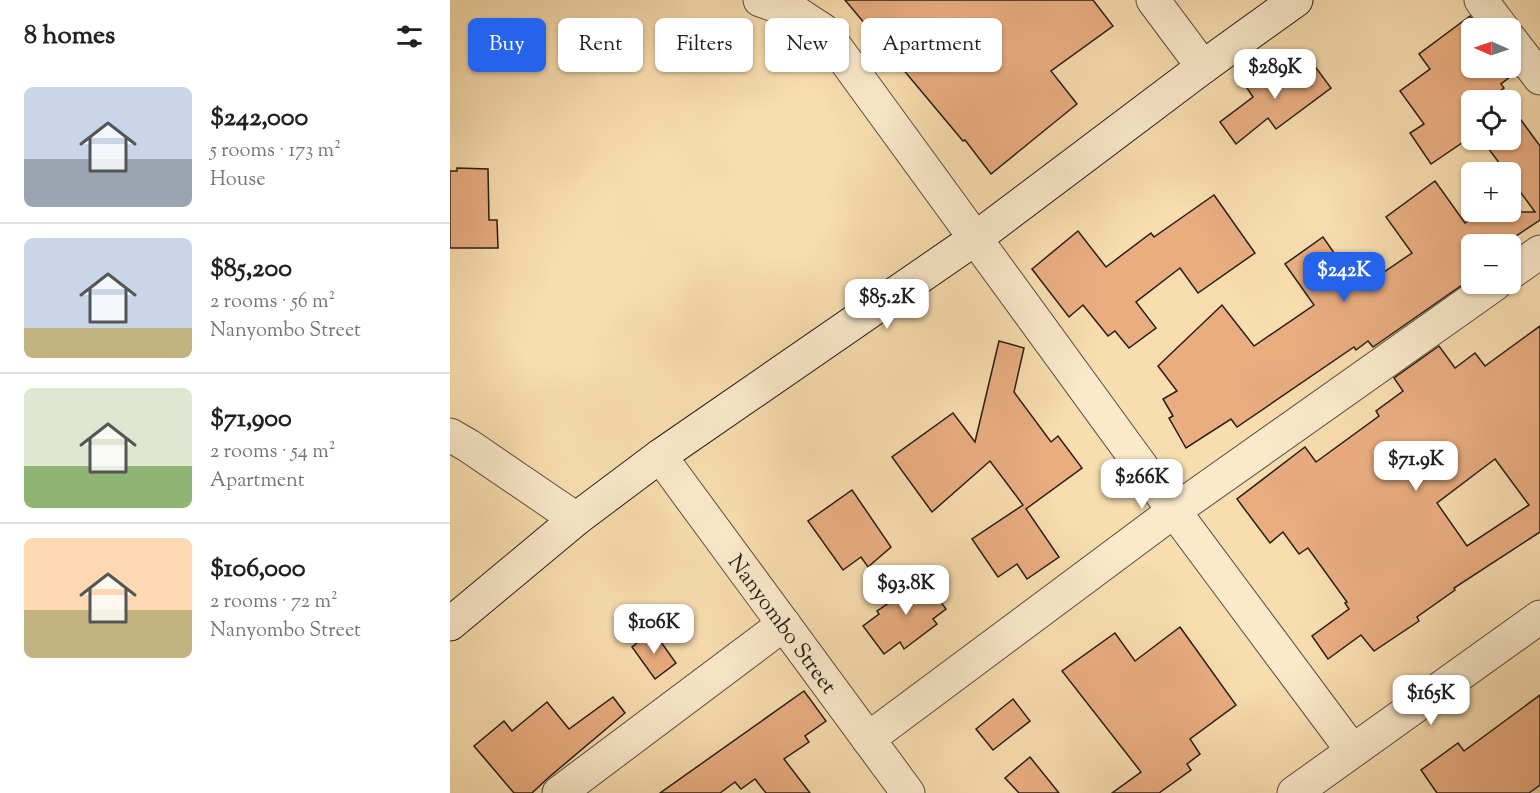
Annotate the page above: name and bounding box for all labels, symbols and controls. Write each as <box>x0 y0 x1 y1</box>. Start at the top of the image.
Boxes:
text: 8 homes <box>24 18 115 55</box>
chip: Buy <box>468 18 546 72</box>
chip: Rent <box>558 18 643 72</box>
chip: Filters <box>655 18 753 72</box>
chip: New <box>765 18 849 72</box>
chip: Apartment <box>861 18 1002 72</box>
north arrow <box>1461 18 1521 78</box>
map controls <box>1461 18 1521 294</box>
icon: filters <box>393 20 426 53</box>
pin: $289K <box>1233 49 1317 100</box>
text: $289K <box>1248 54 1302 83</box>
button: locate <box>1461 90 1521 150</box>
text: $242,000 <box>210 100 308 137</box>
icon: home <box>72 111 144 183</box>
text: 5 rooms · 173 m² <box>210 137 341 166</box>
button: + <box>1461 162 1521 222</box>
text: House <box>210 166 265 195</box>
button: − <box>1461 234 1521 294</box>
text: $85,200 <box>210 251 292 288</box>
pin: $242K <box>1302 252 1386 303</box>
text: $242K <box>1317 257 1371 286</box>
icon: home <box>72 262 144 334</box>
pin: $85.2K <box>838 279 936 330</box>
text: $85.2K <box>859 284 915 313</box>
text: 2 rooms · 56 m² <box>210 288 335 317</box>
text: Nanyombo Street <box>210 317 361 346</box>
text: $71,900 <box>210 401 292 438</box>
icon: home <box>72 412 144 484</box>
text: 2 rooms · 54 m² <box>210 438 335 467</box>
pin: $71.9K <box>1367 441 1465 492</box>
text: $71.9K <box>1388 446 1444 475</box>
pin: $266K <box>1100 459 1184 510</box>
text: $266K <box>1115 464 1169 493</box>
text: Apartment <box>210 467 305 496</box>
street label: Nanyombo Street <box>719 549 843 702</box>
text: $106,000 <box>210 551 306 588</box>
icon: home <box>72 562 144 634</box>
pin: $93.8K <box>857 565 955 616</box>
text: $93.8K <box>877 570 935 599</box>
text: 2 rooms · 72 m² <box>210 588 338 617</box>
pin: $106K <box>612 604 696 655</box>
text: $106K <box>628 609 680 638</box>
text: Nanyombo Street <box>210 617 361 646</box>
pin: $165K <box>1389 675 1473 726</box>
text: $165K <box>1407 680 1455 709</box>

